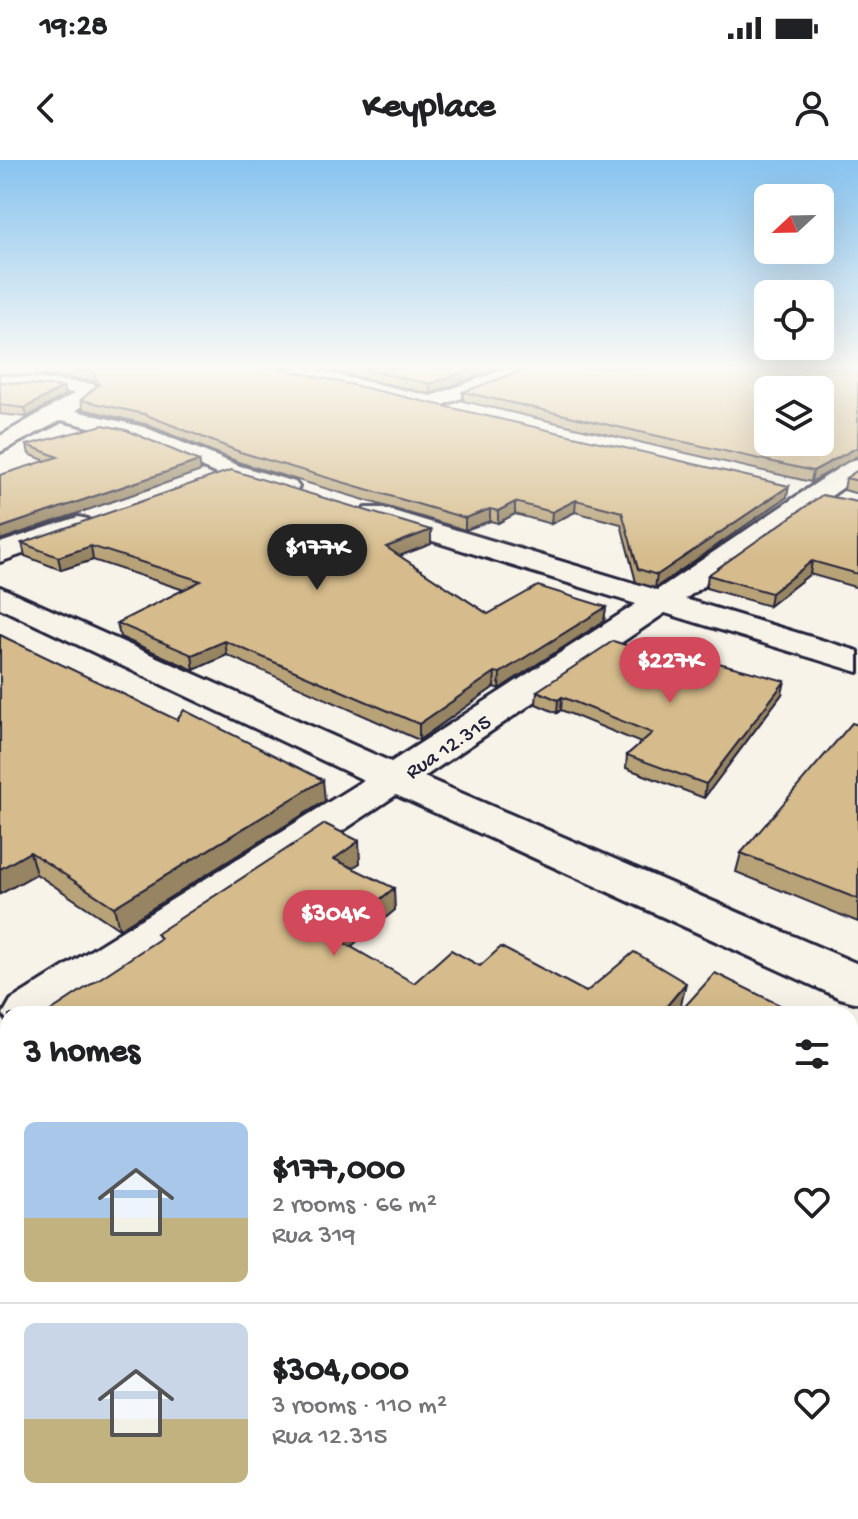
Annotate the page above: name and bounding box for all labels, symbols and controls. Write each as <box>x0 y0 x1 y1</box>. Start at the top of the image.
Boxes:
text: 19:28 <box>40 11 108 46</box>
icon: back <box>24 86 68 130</box>
icon: person <box>790 86 834 130</box>
text: Keyplace <box>363 87 495 130</box>
north arrow <box>754 184 834 264</box>
map controls <box>754 184 834 456</box>
button: locate <box>754 280 834 360</box>
button: layers <box>754 376 834 456</box>
pin: $177K <box>261 524 373 592</box>
text: $177K <box>285 534 349 565</box>
pin: $227K <box>614 637 726 705</box>
text: $227K <box>637 647 703 678</box>
street label: Rua 12.315 <box>401 710 497 786</box>
pin: $304K <box>278 890 390 958</box>
text: $304K <box>301 900 367 931</box>
icon: filters <box>790 1032 834 1076</box>
text: 3 homes <box>24 1034 140 1074</box>
text: $177,000 <box>272 1151 405 1191</box>
icon: home <box>88 1154 184 1250</box>
icon: heart <box>790 1180 834 1224</box>
text: 2 rooms · 66 m² <box>272 1191 437 1222</box>
text: Rua 319 <box>272 1222 355 1253</box>
text: $304,000 <box>272 1352 409 1392</box>
icon: home <box>88 1355 184 1451</box>
icon: heart <box>790 1381 834 1425</box>
text: 3 rooms · 110 m² <box>272 1392 447 1423</box>
text: Rua 12.315 <box>272 1423 388 1454</box>

